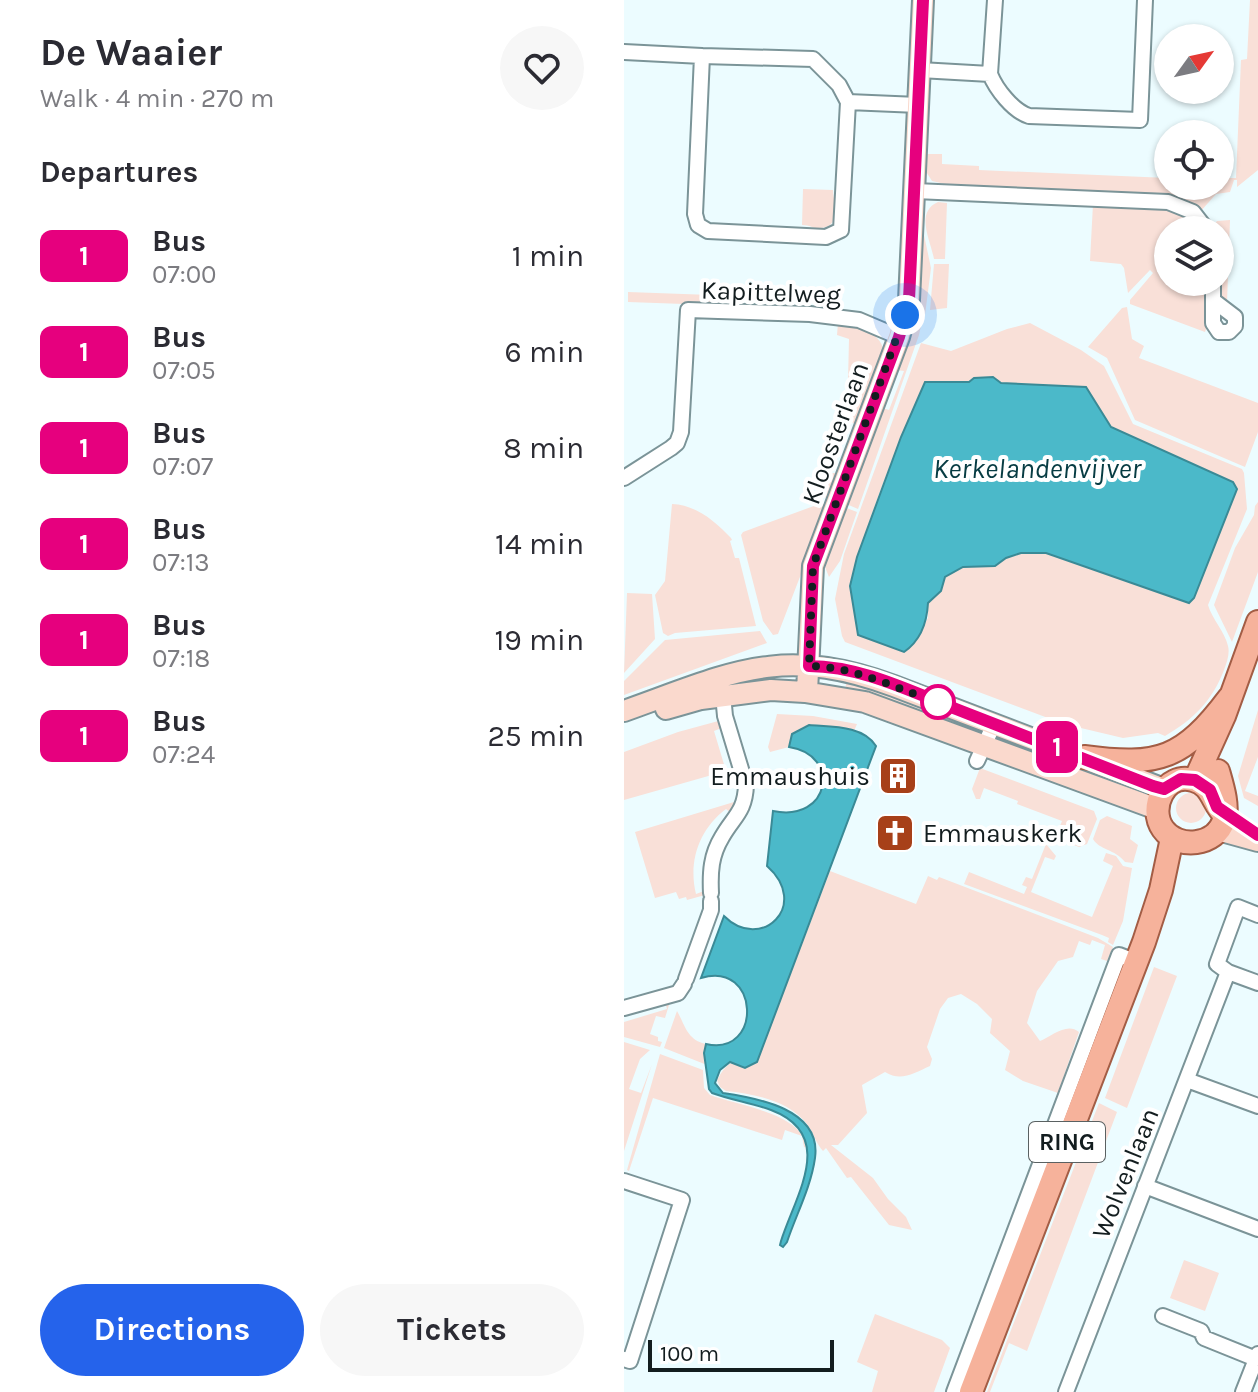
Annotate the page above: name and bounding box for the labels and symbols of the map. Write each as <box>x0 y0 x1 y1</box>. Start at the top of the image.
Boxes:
north arrow <box>1154 24 1234 104</box>
street label: Kapittelweg <box>700 275 842 310</box>
your location <box>885 295 925 335</box>
street label: Kloosterlaan <box>795 358 876 509</box>
water label: Kerkelandenvijver <box>933 452 1142 485</box>
unlabelled marker <box>921 685 955 719</box>
line badge: 1 <box>1031 721 1083 773</box>
building icon: Emmaushuis <box>877 755 919 797</box>
place label: Emmaushuis <box>710 761 870 792</box>
church icon: Emmauskerk <box>874 812 916 854</box>
place label: Emmauskerk <box>923 818 1082 849</box>
street label: Wolvenlaan <box>1085 1104 1166 1243</box>
road number: RING <box>1029 1122 1105 1162</box>
scale bar <box>648 1336 834 1372</box>

